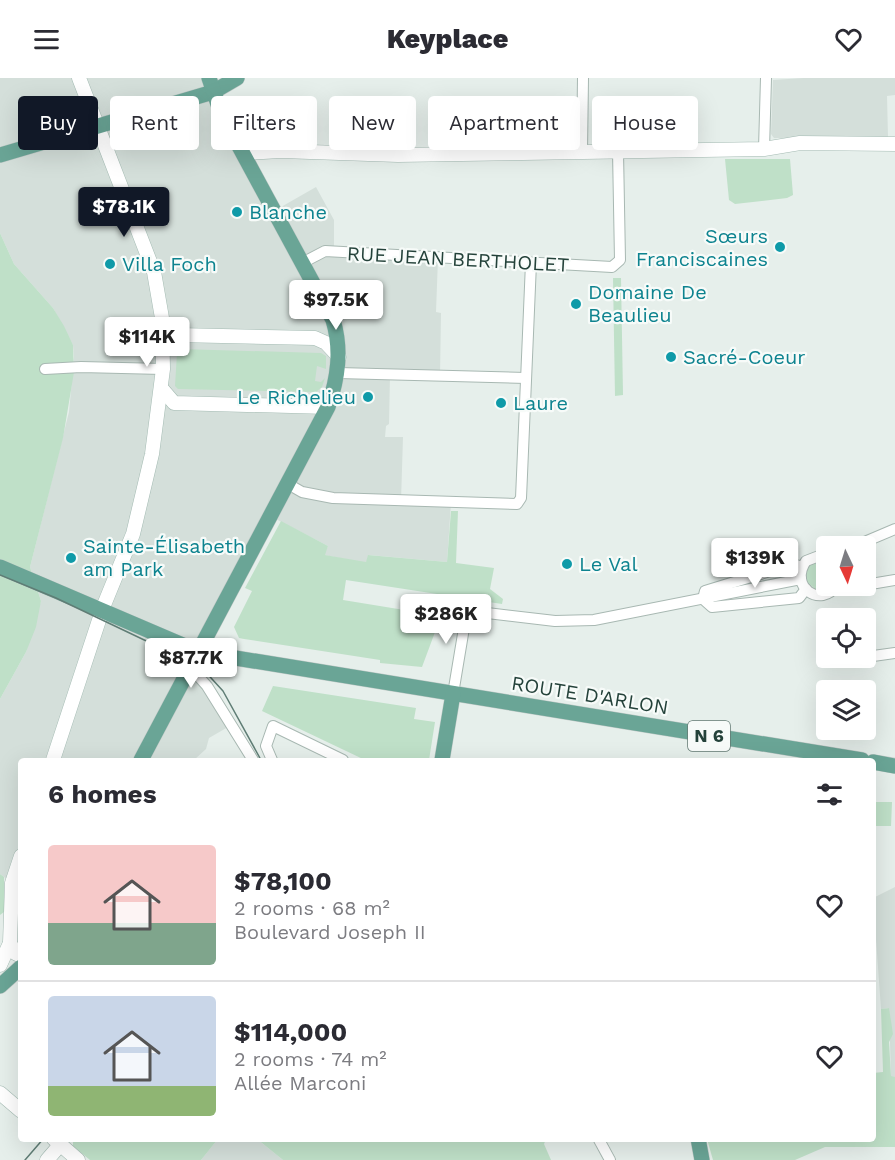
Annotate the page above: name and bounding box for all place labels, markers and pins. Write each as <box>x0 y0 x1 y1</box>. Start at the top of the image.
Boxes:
pin: $78.1K <box>75 187 173 238</box>
place label: Blanche <box>249 200 327 224</box>
marker: Blanche <box>230 205 244 219</box>
place label: Sœurs Franciscaines <box>636 224 768 271</box>
marker: Sœurs Franciscaines <box>773 240 787 254</box>
place label: Villa Foch <box>122 252 217 276</box>
marker: Villa Foch <box>103 257 117 271</box>
pin: $97.5K <box>287 280 385 331</box>
place label: Domaine De Beaulieu <box>588 280 707 327</box>
marker: Domaine De Beaulieu <box>569 297 583 311</box>
pin: $114K <box>105 317 189 368</box>
place label: Sacré-Coeur <box>683 345 805 369</box>
marker: Sacré-Coeur <box>664 350 678 364</box>
place label: Le Richelieu <box>237 385 356 409</box>
marker: Le Richelieu <box>361 390 375 404</box>
place label: Laure <box>513 391 568 415</box>
marker: Laure <box>494 396 508 410</box>
place label: Sainte-Élisabeth am Park <box>83 534 245 581</box>
pin: $139K <box>713 538 797 589</box>
marker: Sainte-Élisabeth am Park <box>64 551 78 565</box>
place label: Le Val <box>579 552 638 576</box>
marker: Le Val <box>560 557 574 571</box>
pin: $286K <box>404 594 488 645</box>
pin: $87.7K <box>142 638 240 689</box>

